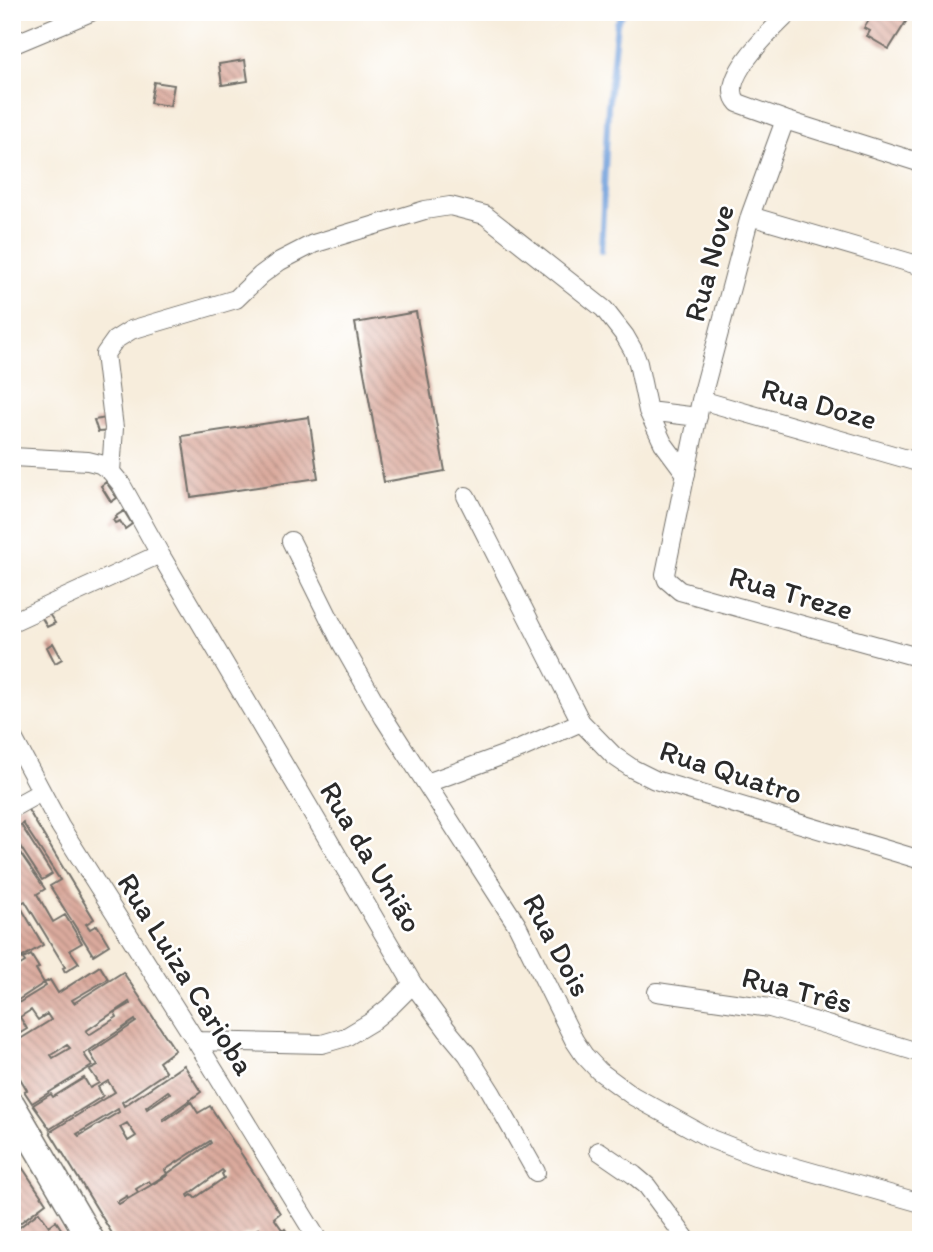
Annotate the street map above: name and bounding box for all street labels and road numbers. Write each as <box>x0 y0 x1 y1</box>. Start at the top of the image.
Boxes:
street label: Rua Nove <box>675 200 742 326</box>
street label: Rua Doze <box>757 369 881 438</box>
street label: Rua Treze <box>725 557 857 628</box>
street label: Rua Quatro <box>655 731 807 812</box>
street label: Rua da União <box>312 775 431 939</box>
street label: Rua Luiza Carioba <box>109 866 264 1082</box>
street label: Rua Dois <box>515 887 600 1003</box>
street label: Rua Três <box>738 958 856 1021</box>

